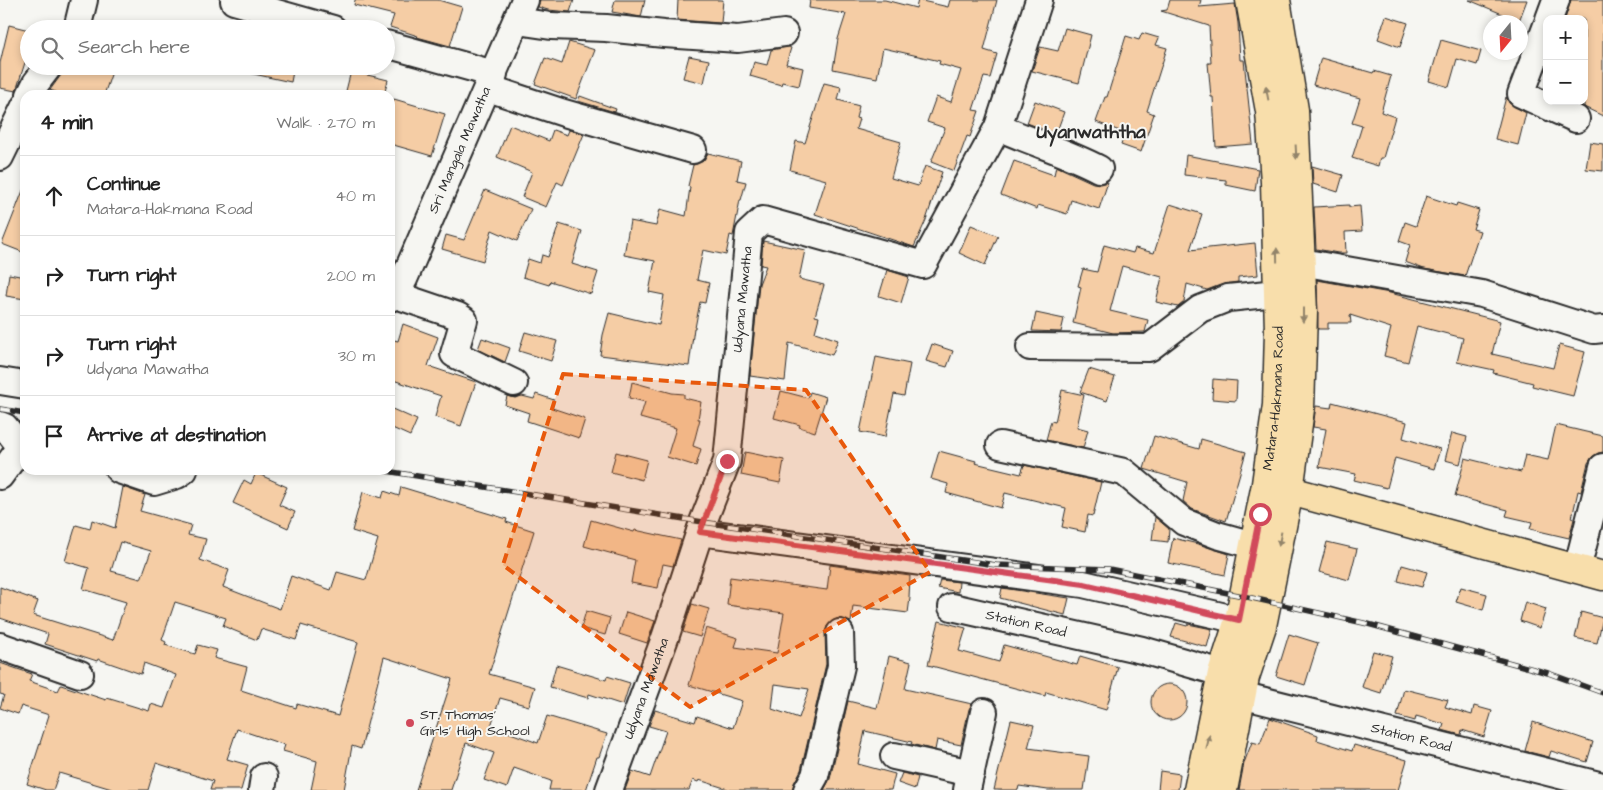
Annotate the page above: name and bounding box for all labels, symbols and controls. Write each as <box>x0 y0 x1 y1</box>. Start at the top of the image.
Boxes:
north arrow <box>1483 15 1528 60</box>
map controls <box>1543 15 1588 105</box>
button: + <box>1543 15 1588 60</box>
search box <box>20 20 395 75</box>
icon: search <box>38 34 66 62</box>
text: Search here <box>78 34 190 61</box>
button: − <box>1543 60 1588 105</box>
street label: Sri Mangala Mawatha <box>424 84 496 217</box>
one-way arrow <box>1263 84 1271 100</box>
text: 4 min <box>40 108 93 137</box>
text: Walk · 270 m <box>276 112 375 134</box>
district label: Uyanwaththa <box>1036 119 1146 147</box>
one-way arrow <box>1292 145 1300 161</box>
text: Continue <box>87 171 161 198</box>
icon: ahead <box>40 182 68 210</box>
text: 40 m <box>335 185 375 207</box>
text: Matara-Hakmana Road <box>87 198 252 220</box>
street label: Udyana Mawatha <box>728 245 758 353</box>
one-way arrow <box>1273 247 1281 263</box>
icon: right <box>40 262 68 290</box>
text: Turn right <box>87 262 176 289</box>
text: 200 m <box>327 265 375 287</box>
one-way arrow <box>1299 307 1307 323</box>
street label: Matara-Hakmana Road <box>1258 326 1289 472</box>
text: Turn right <box>87 331 176 358</box>
icon: right <box>40 342 68 370</box>
text: 30 m <box>338 345 375 367</box>
text: Udyana Mawatha <box>87 358 209 380</box>
icon: arrive <box>40 422 68 450</box>
text: Arrive at destination <box>87 422 266 449</box>
route end <box>716 450 739 473</box>
route start <box>1249 503 1272 526</box>
one-way arrow <box>1276 531 1284 546</box>
street label: Station Road <box>984 605 1068 643</box>
street label: Udyana Mawatha <box>619 635 674 742</box>
place label: ST. Thomas' Girls' High School <box>420 705 530 741</box>
marker: ST. Thomas' Girls' High School <box>404 717 416 729</box>
street label: Station Road <box>1369 718 1453 757</box>
one-way arrow <box>1204 735 1212 750</box>

